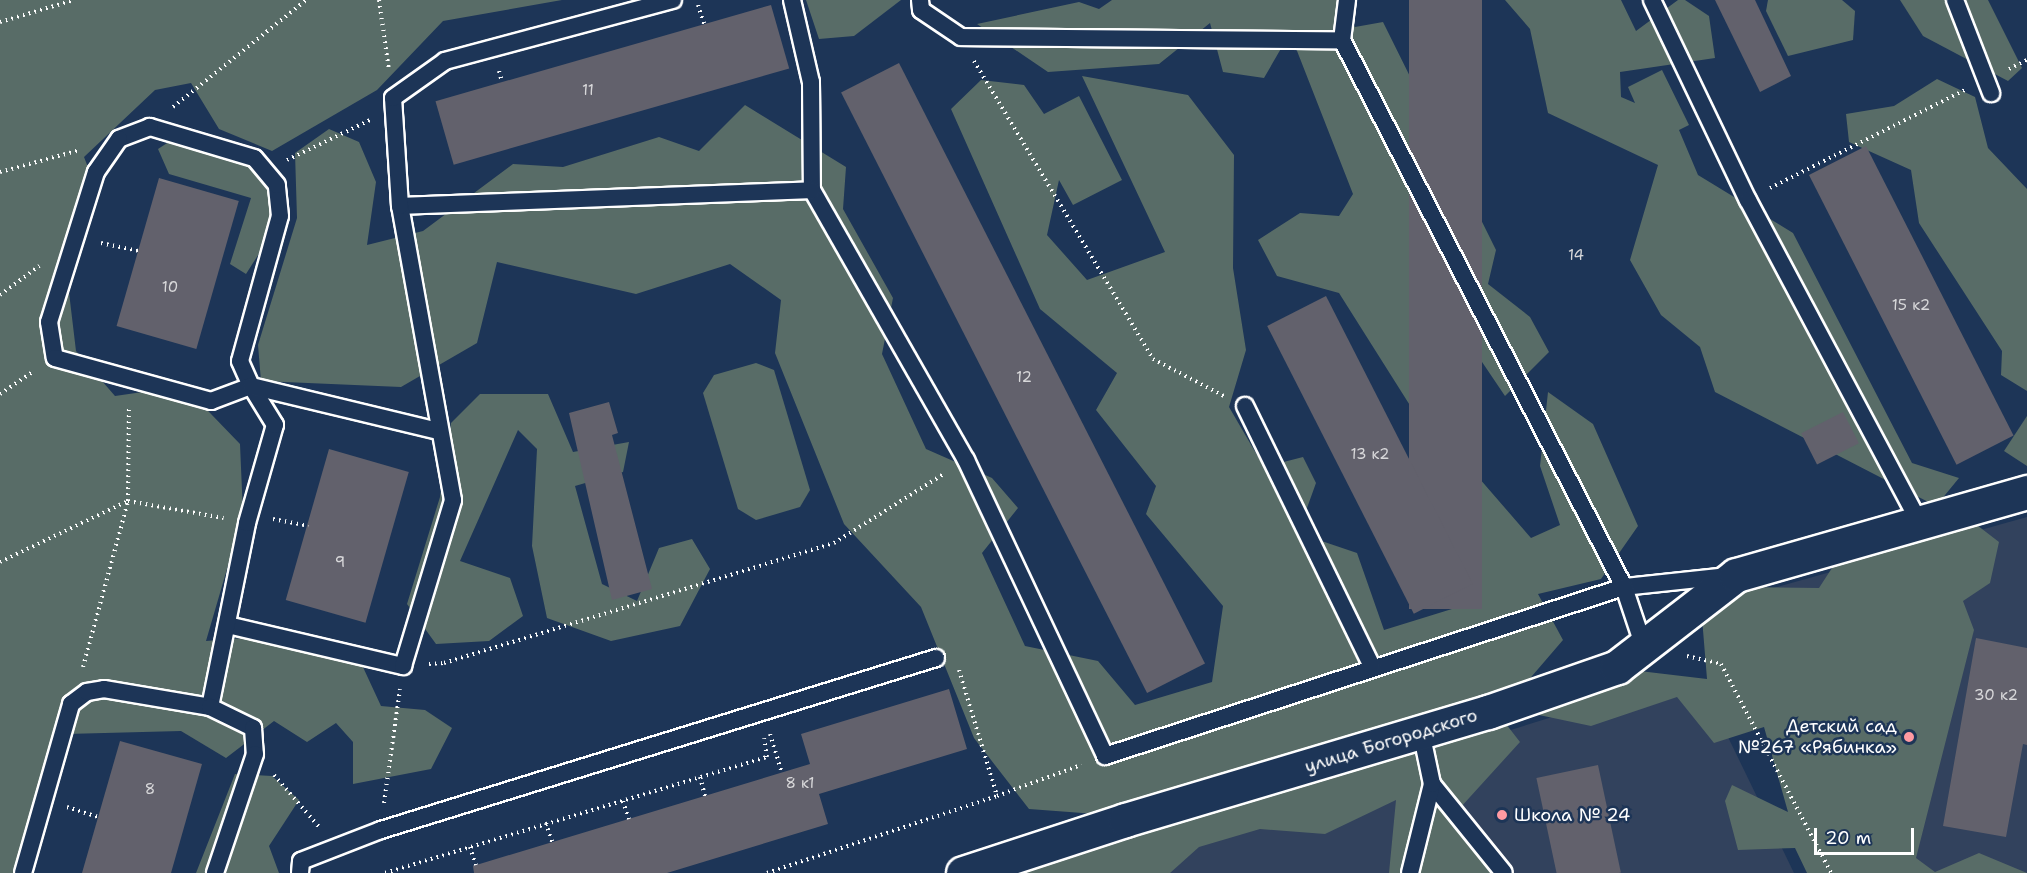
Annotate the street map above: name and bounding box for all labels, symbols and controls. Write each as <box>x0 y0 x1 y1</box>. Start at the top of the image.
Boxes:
house number: 11 <box>582 82 594 100</box>
house number: 14 <box>1568 247 1584 265</box>
house number: 10 <box>162 279 178 297</box>
house number: 15 к2 <box>1892 297 1930 315</box>
house number: 12 <box>1016 369 1032 387</box>
house number: 13 к2 <box>1350 446 1390 464</box>
house number: 9 <box>335 554 345 572</box>
house number: 30 к2 <box>1974 687 2018 705</box>
street label: улица Богородского <box>1302 704 1480 778</box>
place label: Детский сад №267 «Рябинка» <box>1738 716 1897 758</box>
marker: Детский сад №267 «Рябинка» <box>1902 730 1916 744</box>
house number: 8 к1 <box>786 775 814 793</box>
house number: 8 <box>145 781 155 799</box>
place label: Школа № 24 <box>1514 804 1630 826</box>
marker: Школа № 24 <box>1495 808 1509 822</box>
scale bar <box>1817 816 1918 854</box>
text: 20 m <box>1825 826 1871 850</box>

